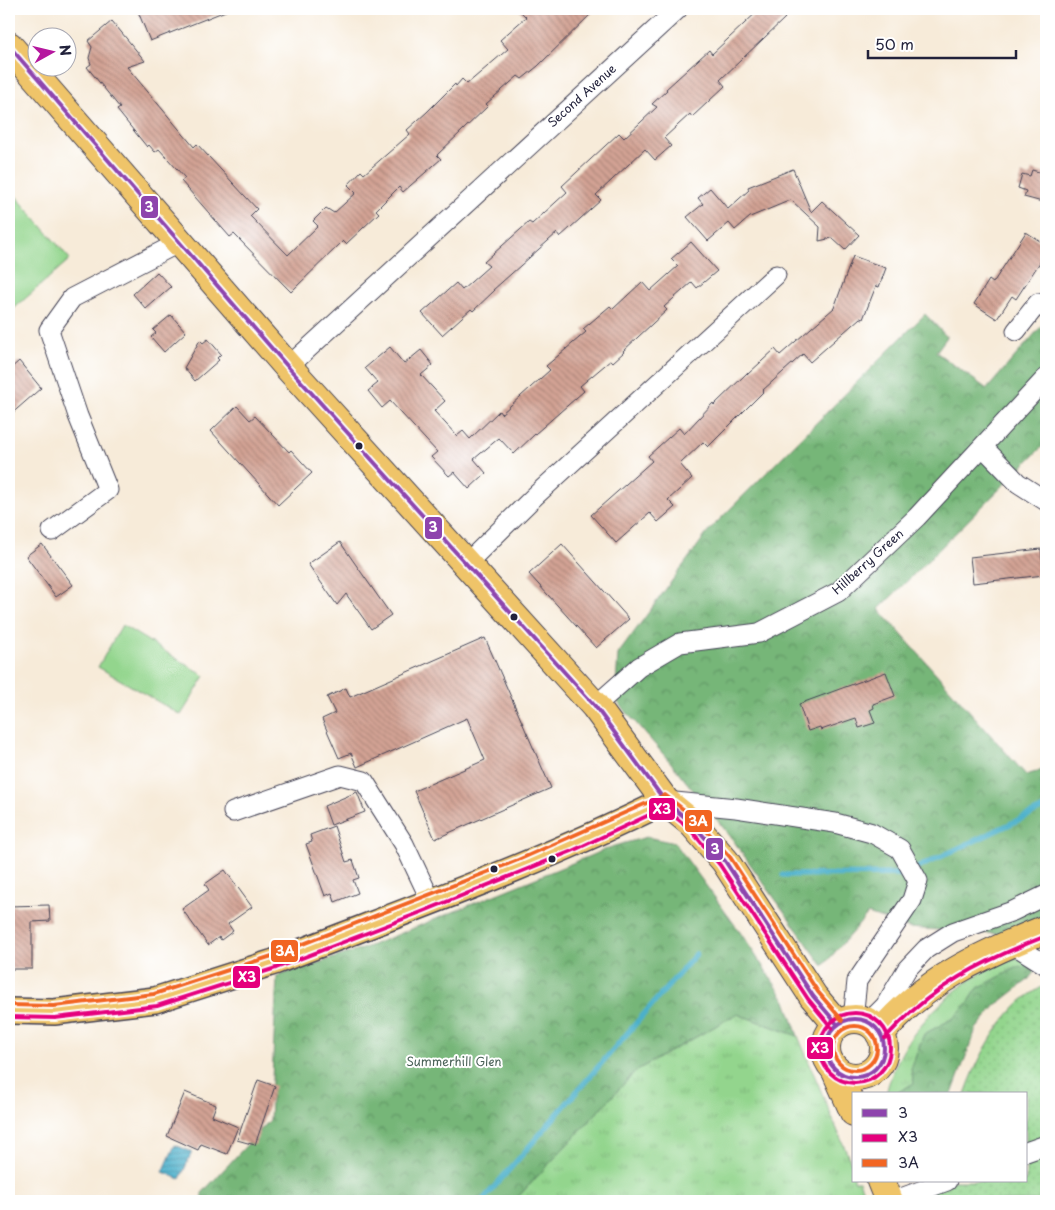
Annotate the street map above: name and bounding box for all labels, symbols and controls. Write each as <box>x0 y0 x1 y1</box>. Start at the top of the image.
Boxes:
north arrow <box>28 28 78 78</box>
scale bar <box>868 28 1015 60</box>
text: 50 m <box>875 32 914 55</box>
text: N <box>54 43 77 57</box>
street label: Second Avenue <box>543 59 620 131</box>
line badge: 3 <box>140 195 159 219</box>
text: 3 <box>144 196 154 217</box>
unlabelled marker <box>354 441 364 451</box>
line badge: 3 <box>424 516 443 540</box>
text: 3 <box>428 516 438 537</box>
street label: Hillberry Green <box>828 524 907 598</box>
unlabelled marker <box>509 612 519 622</box>
line badge: X3 <box>648 797 676 821</box>
text: X3 <box>652 798 671 819</box>
line badge: 3A <box>684 809 713 833</box>
text: 3A <box>688 810 708 831</box>
line badge: 3 <box>705 837 724 861</box>
text: 3 <box>710 838 720 859</box>
unlabelled marker <box>547 854 557 864</box>
unlabelled marker <box>489 864 499 874</box>
line badge: 3A <box>270 939 299 963</box>
text: 3A <box>275 940 295 961</box>
line badge: X3 <box>232 965 261 989</box>
text: X3 <box>237 966 256 987</box>
line badge: X3 <box>806 1036 834 1060</box>
text: X3 <box>810 1037 829 1058</box>
park label: Summerhill Glen <box>406 1052 502 1070</box>
legend <box>852 1092 1028 1182</box>
text: 3 <box>898 1100 908 1123</box>
text: X3 <box>898 1124 918 1147</box>
text: 3A <box>898 1150 919 1173</box>

